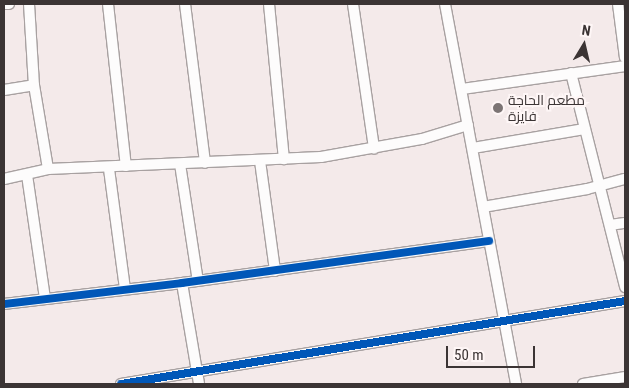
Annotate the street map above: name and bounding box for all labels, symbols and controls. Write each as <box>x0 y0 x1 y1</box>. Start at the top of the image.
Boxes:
north arrow <box>559 20 609 70</box>
text: N <box>581 22 592 39</box>
place label: مطعم الحاجة فايزة <box>508 92 585 124</box>
marker: مطعم الحاجة فايزة <box>492 102 504 114</box>
scale bar <box>449 336 538 368</box>
text: 50 m <box>454 346 484 364</box>

